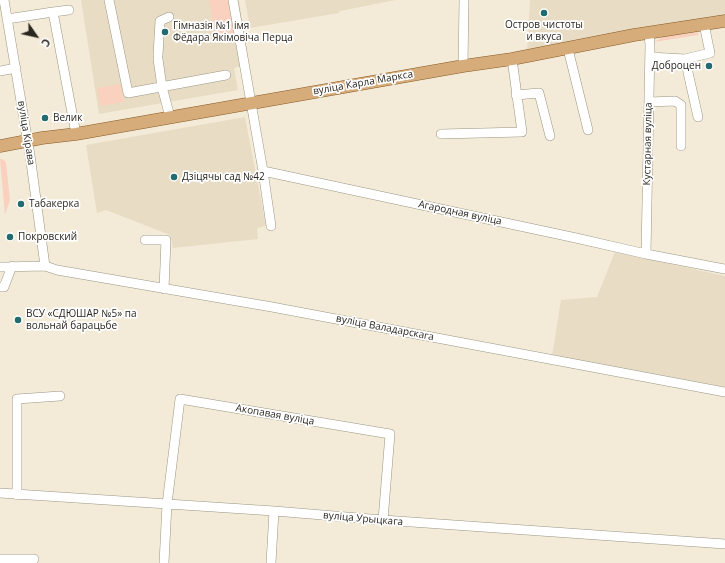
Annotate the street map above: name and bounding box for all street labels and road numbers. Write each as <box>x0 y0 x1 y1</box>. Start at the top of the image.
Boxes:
street label: вуліца Карла Маркса <box>312 68 414 98</box>
street label: вуліца Кірава <box>15 100 37 166</box>
street label: Кустарная вуліца <box>641 102 655 186</box>
street label: Агародная вуліца <box>417 198 503 228</box>
street label: вуліца Валадарскага <box>335 313 435 343</box>
street label: Акопавая вуліца <box>235 402 315 428</box>
street label: вуліца Урыцкага <box>323 510 403 528</box>

